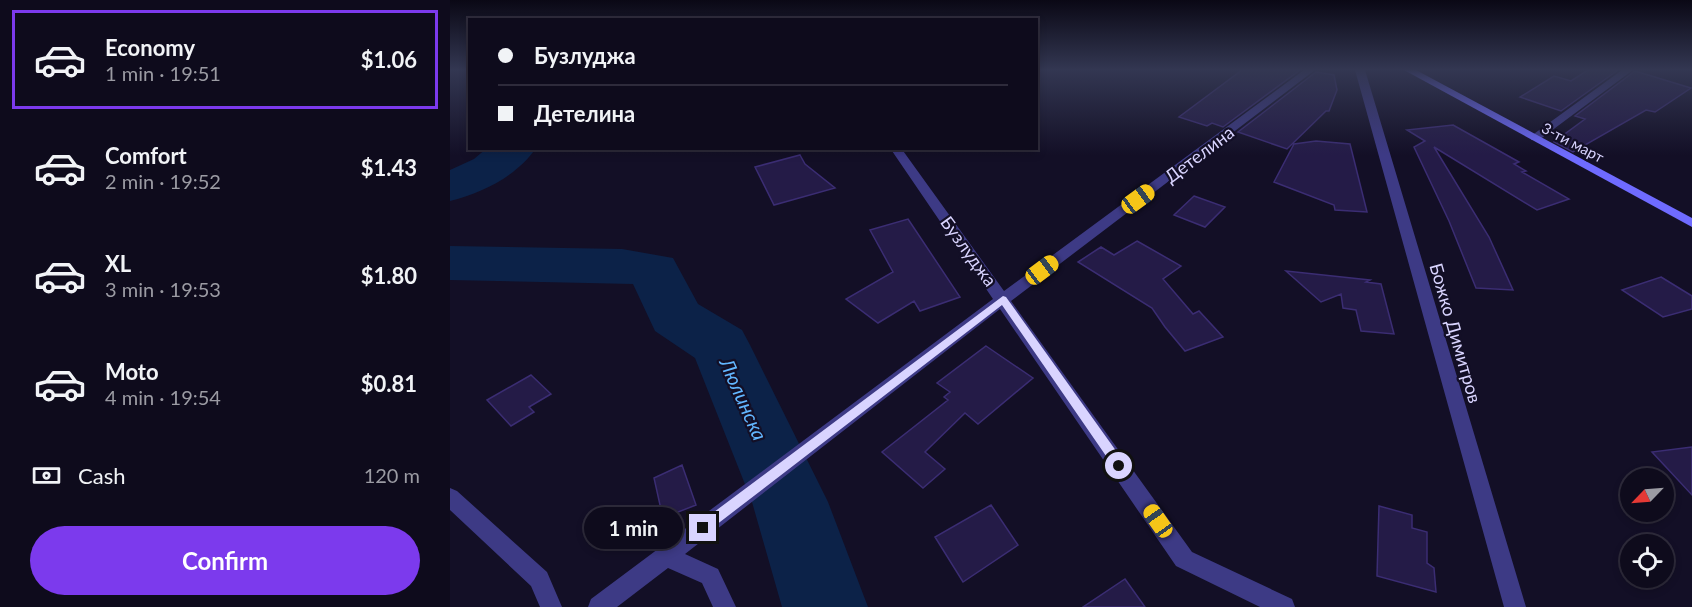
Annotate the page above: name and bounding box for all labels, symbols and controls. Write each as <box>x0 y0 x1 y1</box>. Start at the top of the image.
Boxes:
icon: car <box>33 33 87 87</box>
text: Economy <box>105 34 195 61</box>
text: Бузлуджа <box>534 42 636 69</box>
text: $1.06 <box>361 46 417 73</box>
text: 1 min · 19:51 <box>105 61 221 85</box>
text: Детелина <box>534 100 635 127</box>
street label: 3-ти март <box>1539 118 1608 166</box>
street label: Детелина <box>1160 121 1238 187</box>
icon: car <box>33 141 87 195</box>
text: Comfort <box>105 142 187 169</box>
text: $1.43 <box>361 154 417 181</box>
text: 2 min · 19:52 <box>105 169 221 193</box>
car <box>1118 181 1158 217</box>
street label: Бузлуджа <box>936 212 1002 290</box>
icon: car <box>33 249 87 303</box>
text: XL <box>105 250 131 277</box>
car <box>1022 252 1062 288</box>
street label: Божко Димитров <box>1425 260 1487 406</box>
text: $1.80 <box>361 262 417 289</box>
text: 3 min · 19:53 <box>105 277 221 301</box>
water label: Люлинска <box>715 353 773 444</box>
icon: car <box>33 357 87 411</box>
text: Moto <box>105 358 159 385</box>
text: $0.81 <box>361 370 417 397</box>
text: 4 min · 19:54 <box>105 385 221 409</box>
route start <box>1105 452 1132 479</box>
icon: cash <box>30 459 63 492</box>
text: Cash <box>78 462 125 489</box>
text: 120 m <box>364 463 420 487</box>
north arrow <box>1620 468 1674 522</box>
map controls <box>1620 468 1674 588</box>
car <box>1140 501 1176 541</box>
callout: 1 min <box>583 507 682 549</box>
route end <box>689 514 716 541</box>
text: 1 min <box>609 516 658 540</box>
button: Confirm <box>30 526 420 595</box>
button: locate <box>1620 534 1674 588</box>

